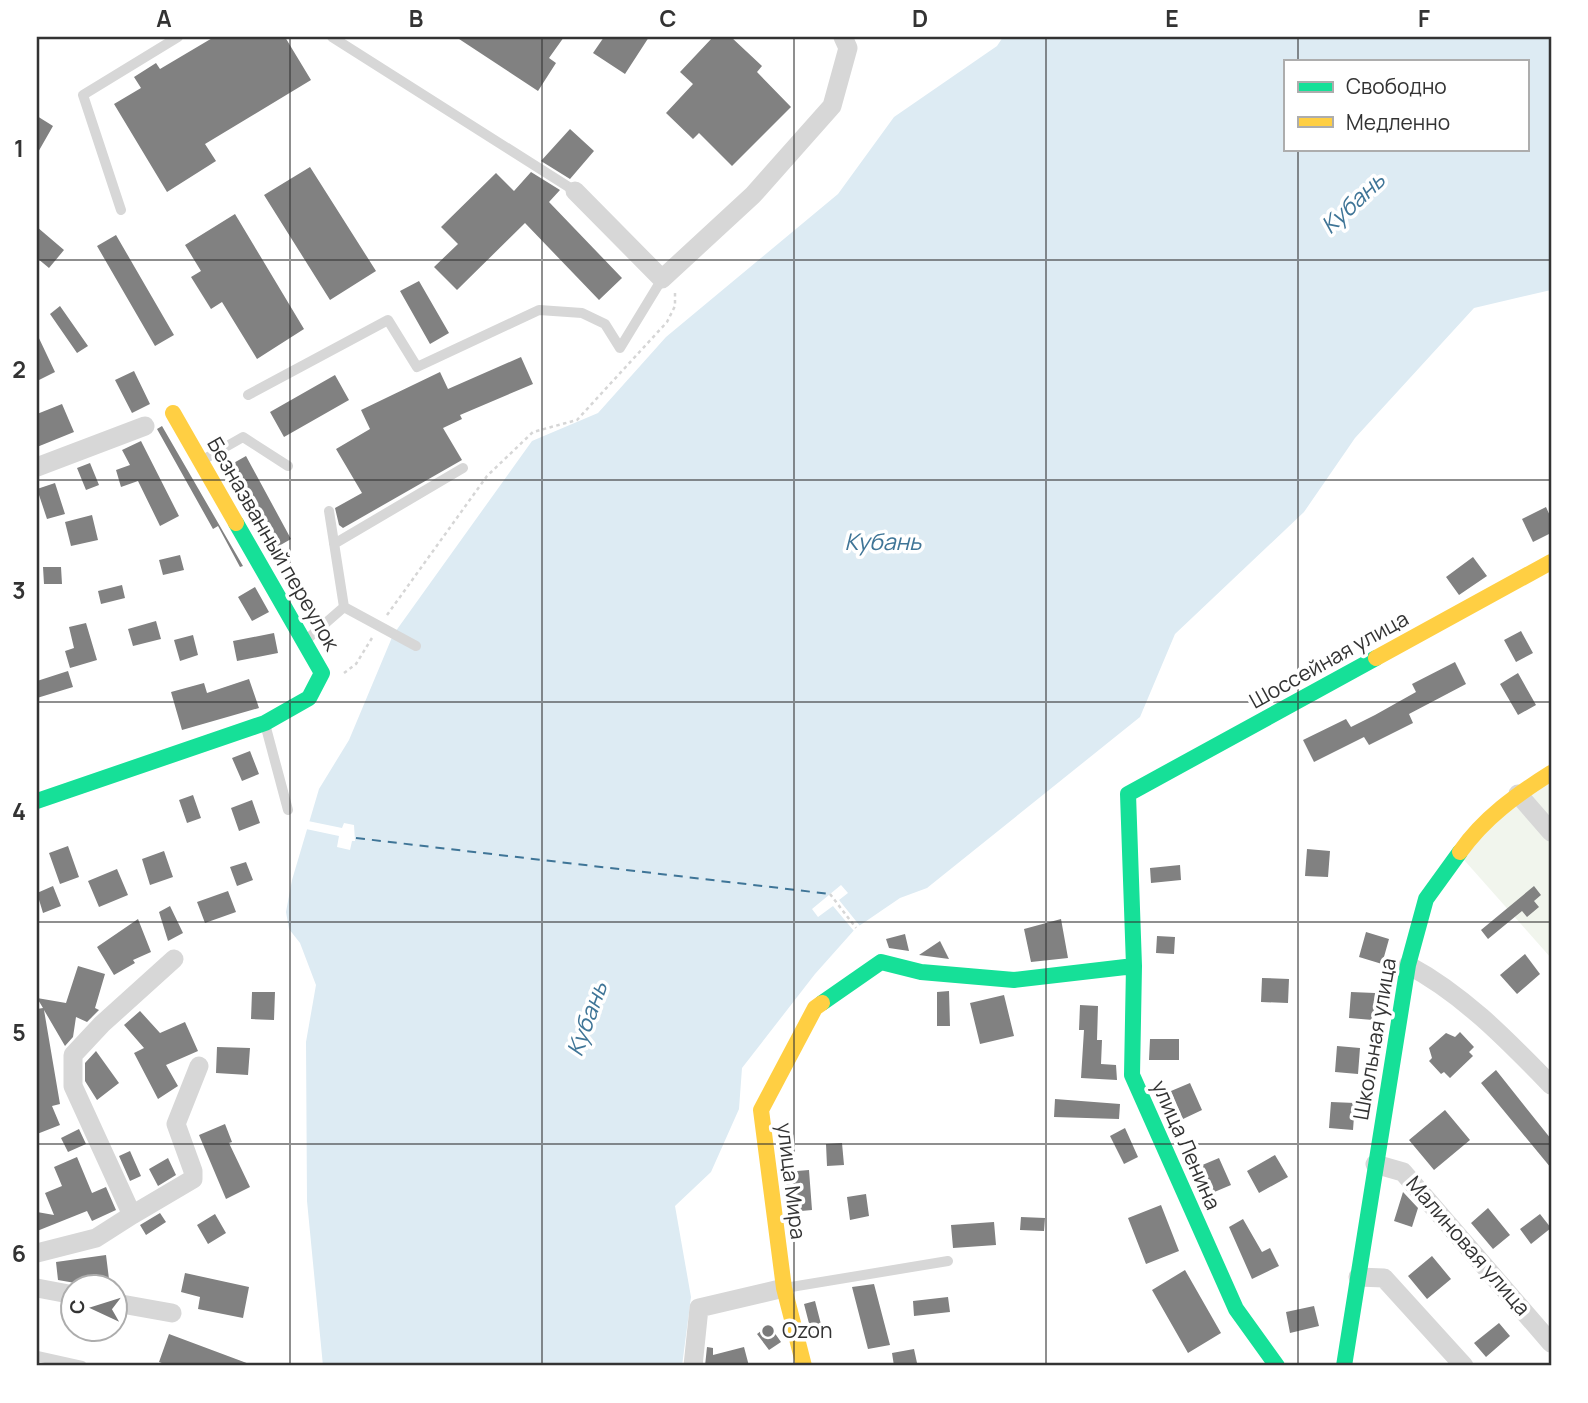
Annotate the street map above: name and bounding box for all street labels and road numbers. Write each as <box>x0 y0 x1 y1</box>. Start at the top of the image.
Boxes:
street label: Безназванный переулок <box>201 432 347 656</box>
street label: Шоссейная улица <box>1244 604 1413 714</box>
street label: Школьная улица <box>1346 956 1402 1122</box>
street label: улица Ленина <box>1146 1075 1228 1214</box>
street label: улица Мира <box>771 1121 813 1241</box>
street label: Малиновая улица <box>1400 1170 1537 1321</box>

